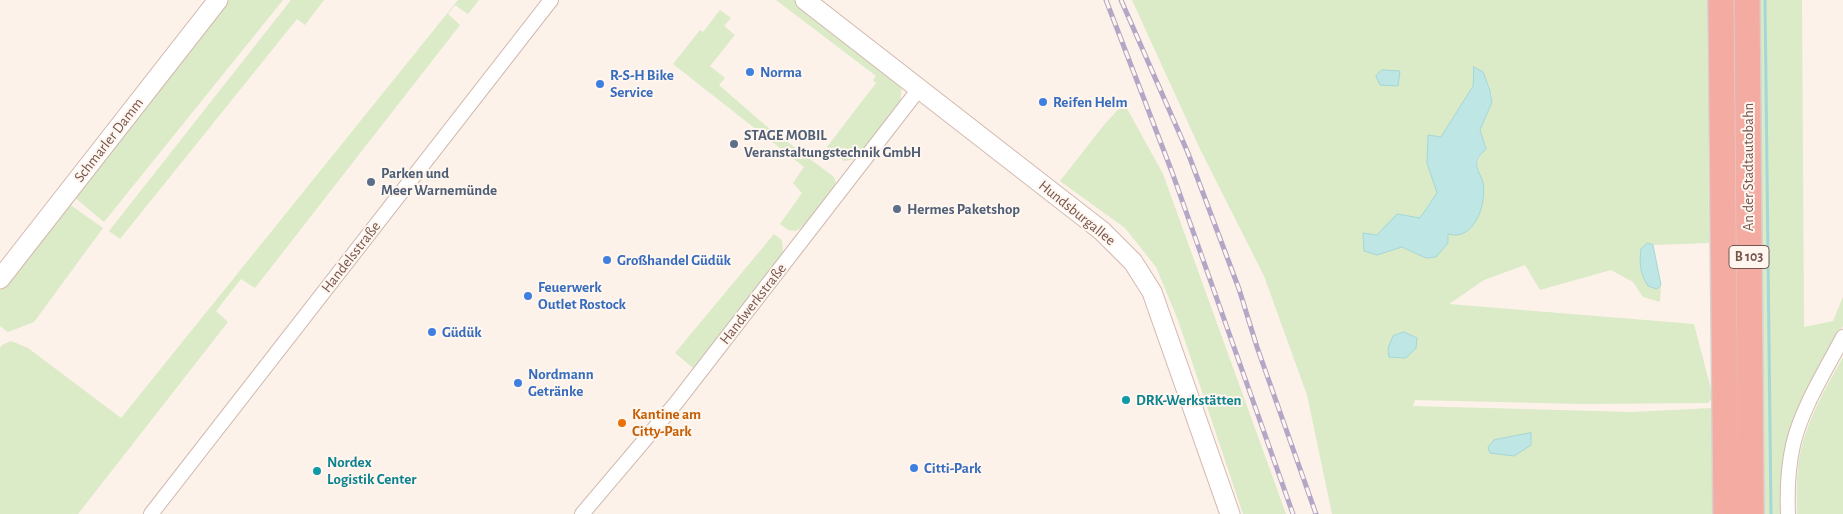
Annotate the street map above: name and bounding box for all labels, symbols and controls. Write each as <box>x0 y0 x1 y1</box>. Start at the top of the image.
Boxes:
place label: Norma <box>760 63 802 81</box>
place label: R-S-H Bike Service <box>610 66 674 101</box>
marker: Norma <box>744 66 756 78</box>
marker: R-S-H Bike Service <box>594 78 606 90</box>
place label: Reifen Helm <box>1053 93 1128 111</box>
street label: Schmarler Damm <box>70 94 148 186</box>
marker: Reifen Helm <box>1037 96 1049 108</box>
street label: An der Stadtautobahn <box>1739 103 1757 231</box>
place label: STAGE MOBIL Veranstaltungstechnik GmbH <box>744 126 921 161</box>
marker: STAGE MOBIL Veranstaltungstechnik GmbH <box>728 138 740 150</box>
place label: Parken und Meer Warnemünde <box>381 164 497 199</box>
marker: Parken und Meer Warnemünde <box>365 176 377 188</box>
street label: Hundsburgallee <box>1035 176 1119 250</box>
place label: Hermes Paketshop <box>907 200 1020 218</box>
marker: Hermes Paketshop <box>891 203 903 215</box>
street label: Handelsstraße <box>318 218 384 296</box>
road number: B 103 <box>1729 246 1769 268</box>
place label: Großhandel Güdük <box>617 251 731 269</box>
marker: Großhandel Güdük <box>601 254 613 266</box>
street label: Handwerkstraße <box>716 260 790 348</box>
place label: Feuerwerk Outlet Rostock <box>538 278 626 313</box>
marker: Feuerwerk Outlet Rostock <box>522 290 534 302</box>
place label: Güdük <box>442 323 482 341</box>
marker: Güdük <box>426 326 438 338</box>
place label: Nordmann Getränke <box>528 365 594 400</box>
marker: Nordmann Getränke <box>512 377 524 389</box>
place label: DRK-Werkstätten <box>1136 391 1241 409</box>
marker: DRK-Werkstätten <box>1120 394 1132 406</box>
place label: Kantine am Citty-Park <box>632 405 701 440</box>
marker: Kantine am Citty-Park <box>616 417 628 429</box>
place label: Nordex Logistik Center <box>327 453 416 488</box>
place label: Citti-Park <box>924 459 981 477</box>
marker: Citti-Park <box>908 462 920 474</box>
marker: Nordex Logistik Center <box>311 465 323 477</box>

